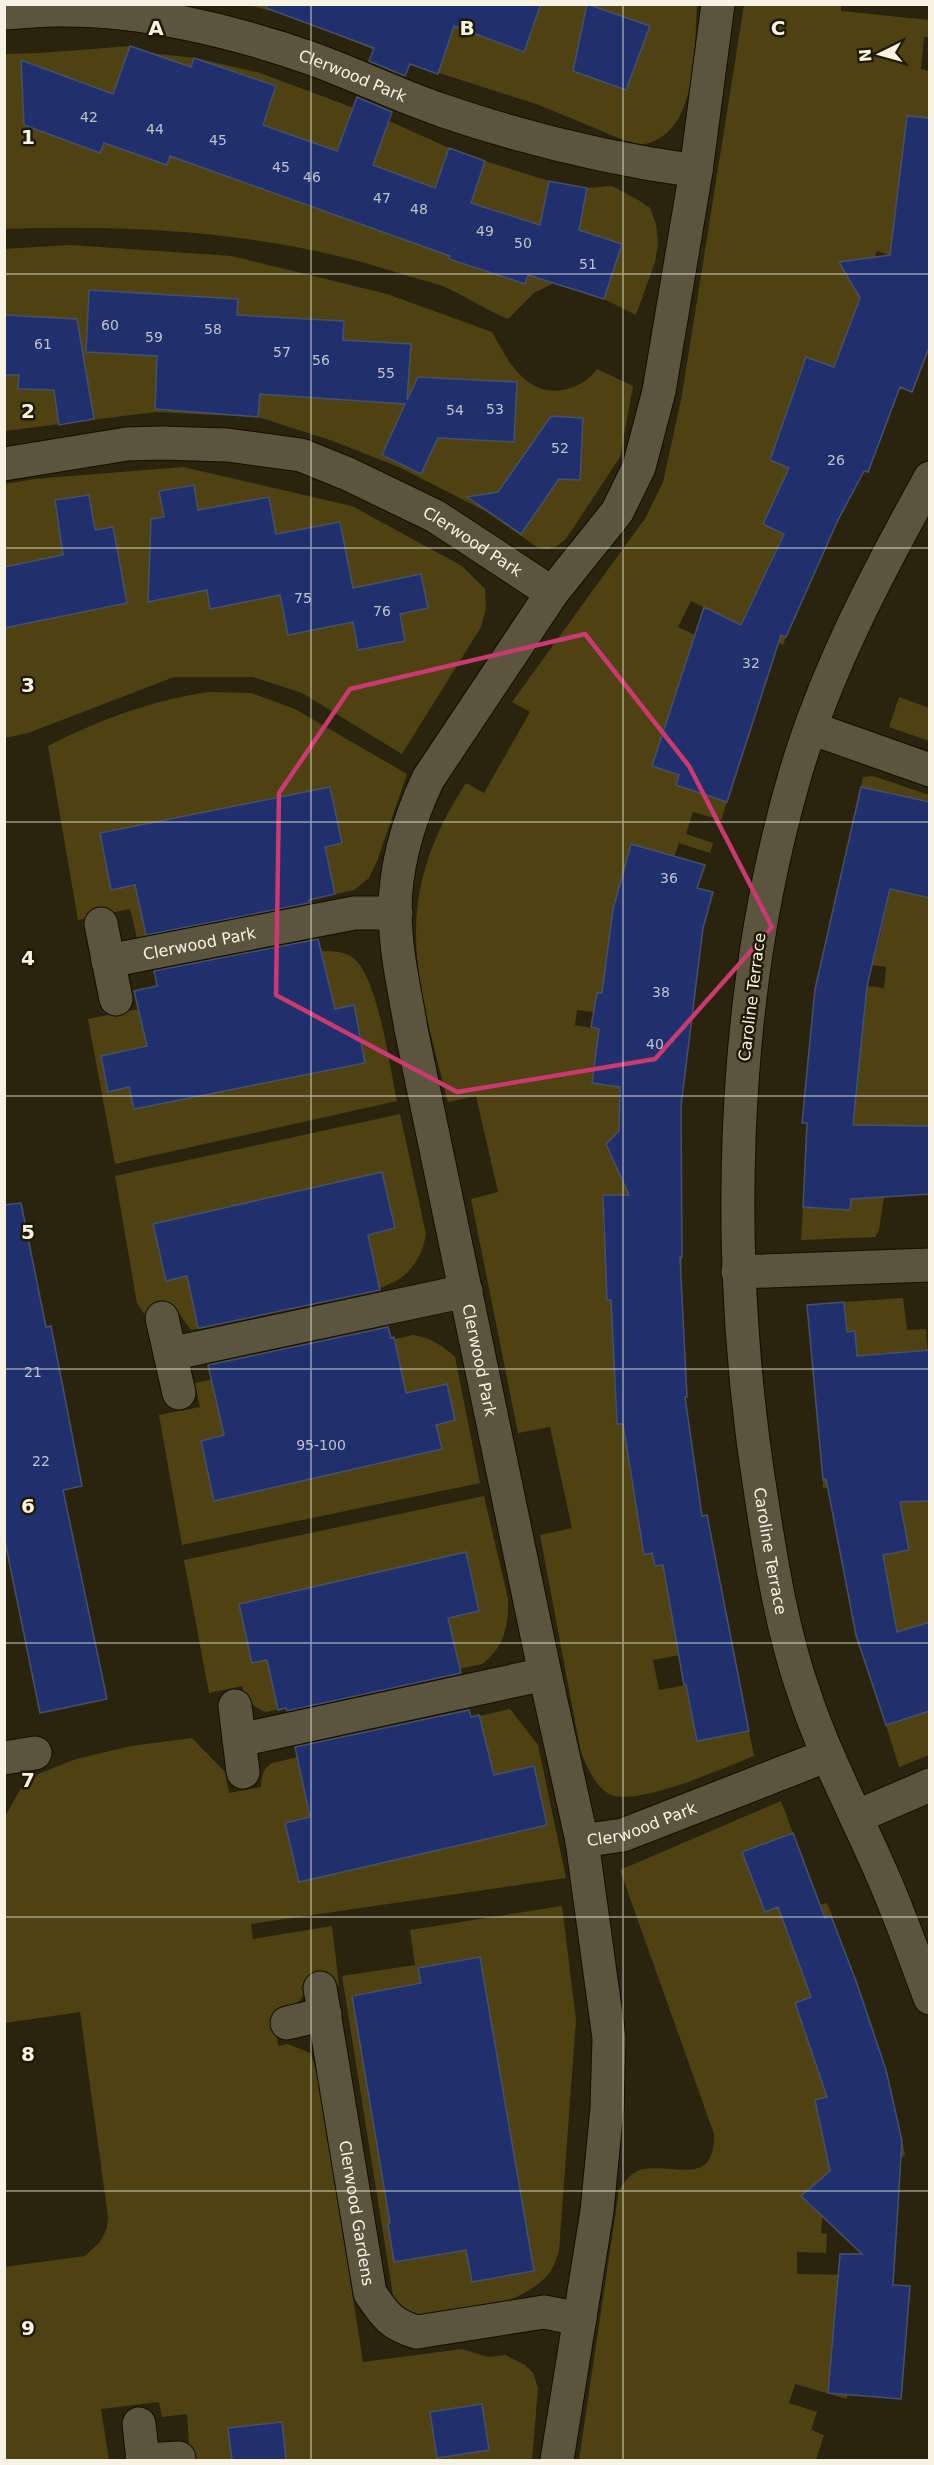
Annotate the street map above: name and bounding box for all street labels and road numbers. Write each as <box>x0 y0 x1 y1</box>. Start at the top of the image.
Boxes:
street label: Clerwood Park <box>296 45 410 106</box>
street label: Clerwood Park <box>420 502 527 581</box>
street label: Clerwood Park <box>141 923 258 963</box>
street label: Caroline Terrace <box>735 932 769 1062</box>
street label: Clerwood Park <box>459 1302 501 1419</box>
street label: Caroline Terrace <box>750 1486 791 1616</box>
street label: Clerwood Park <box>586 1797 700 1850</box>
street label: Clerwood Gardens <box>336 2139 378 2287</box>

